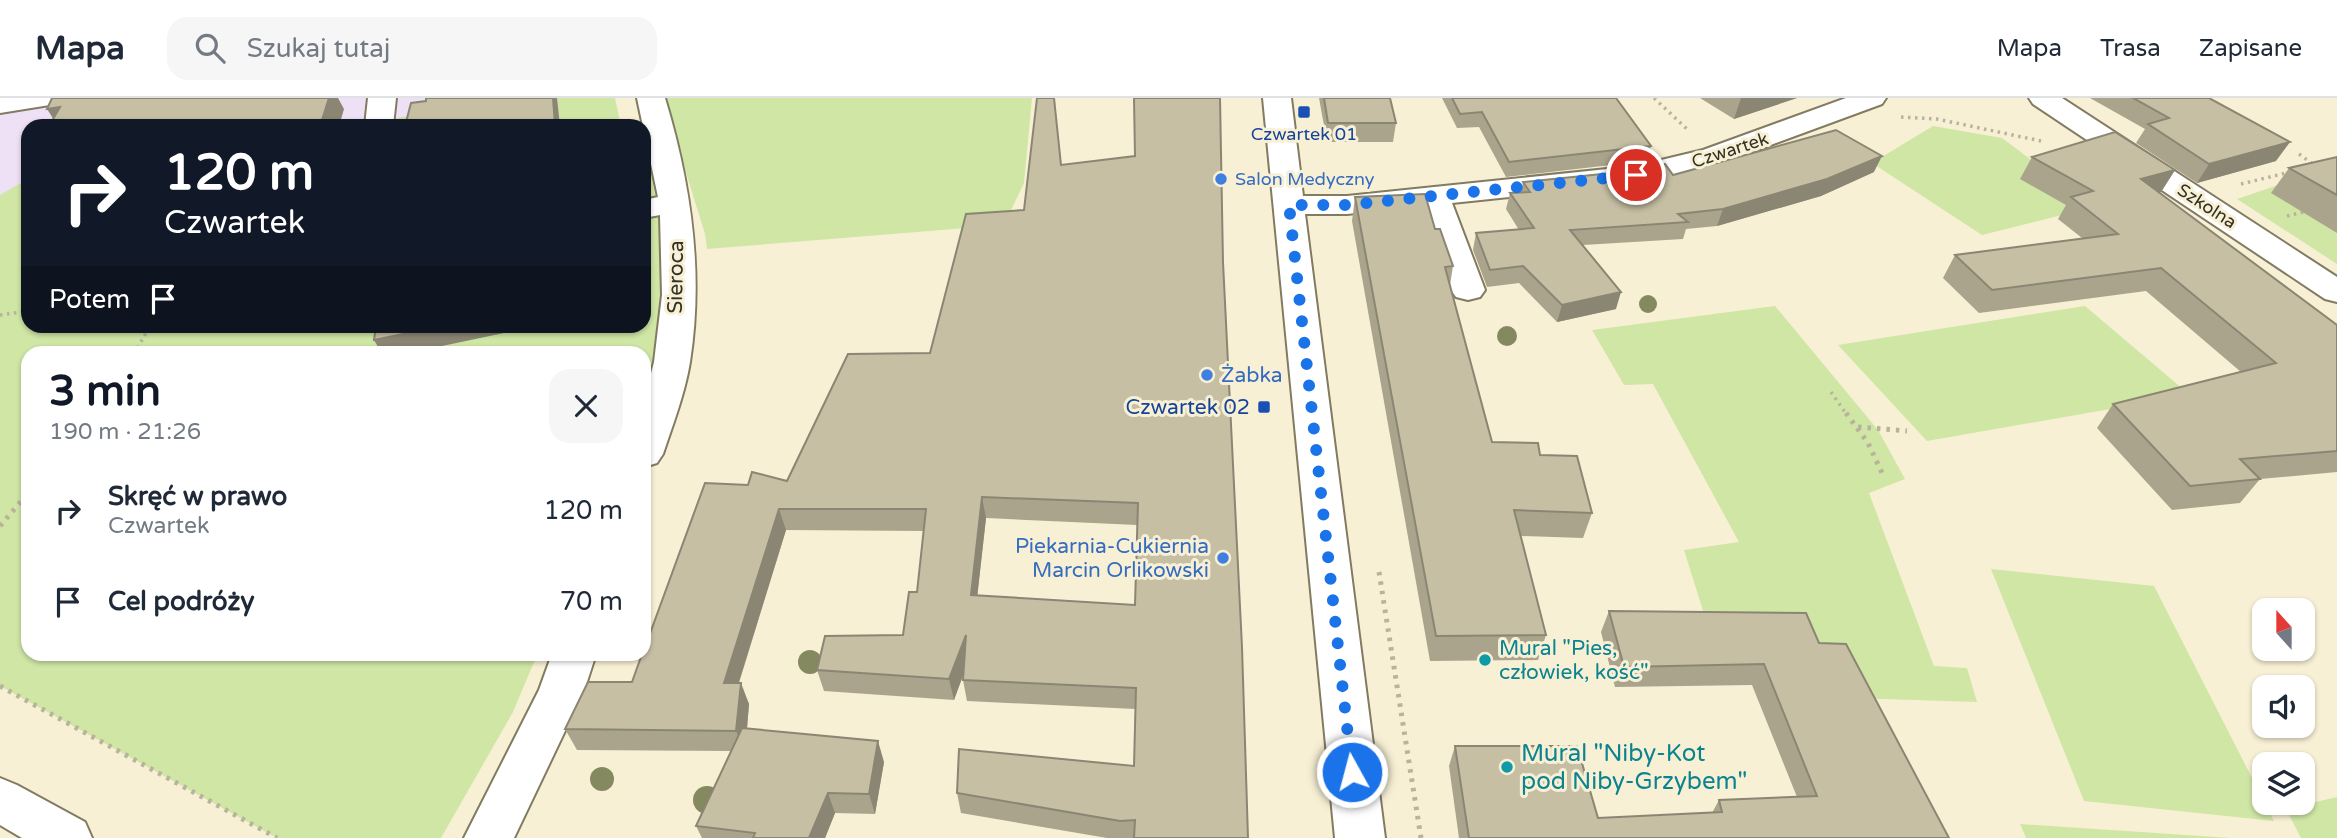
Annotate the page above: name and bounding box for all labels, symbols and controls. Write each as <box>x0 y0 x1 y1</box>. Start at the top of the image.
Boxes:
search box <box>167 17 657 80</box>
text: Mapa <box>35 29 125 68</box>
icon: search <box>191 29 229 67</box>
text: Szukaj tutaj <box>247 33 390 64</box>
text: Mapa <box>1997 34 2062 63</box>
text: Trasa <box>2100 34 2161 63</box>
text: Zapisane <box>2199 34 2302 63</box>
marker: Czwartek 01 <box>1296 104 1312 120</box>
place label: Czwartek 01 <box>1251 123 1357 145</box>
street label: Czwartek <box>1689 127 1771 173</box>
text: 120 m <box>164 144 314 203</box>
pin <box>1606 145 1666 205</box>
icon: right <box>49 147 140 238</box>
icon: arrive <box>1617 156 1655 194</box>
place label: Salon Medyczny <box>1235 168 1375 190</box>
marker: Salon Medyczny <box>1213 171 1229 187</box>
street label: Szkolna <box>2173 179 2241 233</box>
text: Czwartek <box>164 204 305 242</box>
street label: Sieroca <box>663 240 689 314</box>
icon: arrive <box>144 280 182 318</box>
text: Potem <box>49 284 130 315</box>
place label: Żabka <box>1221 363 1283 388</box>
text: 3 min <box>49 366 161 417</box>
marker: Żabka <box>1199 367 1215 383</box>
button: close <box>549 369 623 443</box>
place label: Czwartek 02 <box>1126 395 1250 420</box>
marker: Czwartek 02 <box>1256 399 1272 415</box>
text: 190 m · 21:26 <box>49 418 201 446</box>
text: Skręć w prawo <box>108 481 287 512</box>
icon: right <box>49 492 87 530</box>
text: 120 m <box>543 495 623 526</box>
text: Czwartek <box>108 512 209 540</box>
place label: Piekarnia-Cukiernia Marcin Orlikowski <box>1015 534 1209 583</box>
marker: Piekarnia-Cukiernia Marcin Orlikowski <box>1215 550 1231 566</box>
icon: arrive <box>49 583 87 621</box>
text: Cel podróży <box>108 586 255 617</box>
text: 70 m <box>560 586 623 617</box>
north arrow <box>2252 598 2315 662</box>
map controls <box>2252 598 2315 815</box>
place label: Mural "Pies, człowiek, kość" <box>1499 636 1649 685</box>
marker: Mural "Pies, człowiek, kość" <box>1477 652 1493 668</box>
button: sound <box>2252 675 2315 738</box>
position arrow <box>1315 735 1389 809</box>
place label: Mural "Niby-Kot pod Niby-Grzybem" <box>1521 739 1747 796</box>
button: layers <box>2252 752 2315 815</box>
marker: Mural "Niby-Kot pod Niby-Grzybem" <box>1499 759 1515 775</box>

